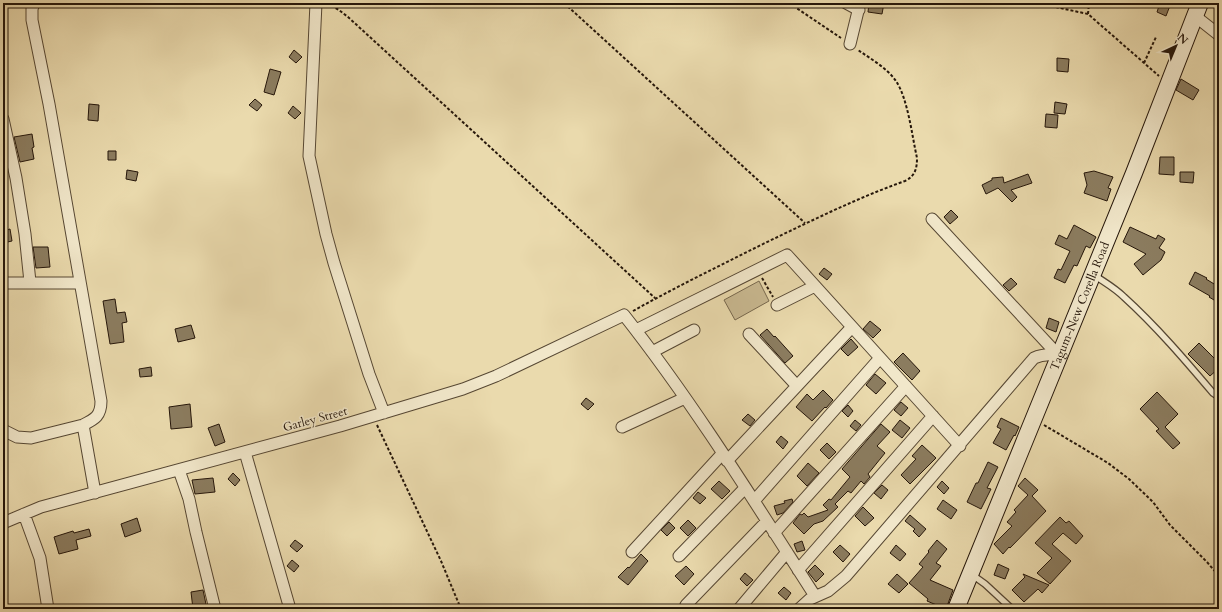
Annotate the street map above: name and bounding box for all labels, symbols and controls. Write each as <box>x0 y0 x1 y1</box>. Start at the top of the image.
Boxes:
north arrow <box>1156 26 1196 66</box>
text: N <box>1174 30 1192 48</box>
street label: Tagum-New Corella Road <box>1046 239 1113 373</box>
street label: Garley Street <box>281 403 349 435</box>

